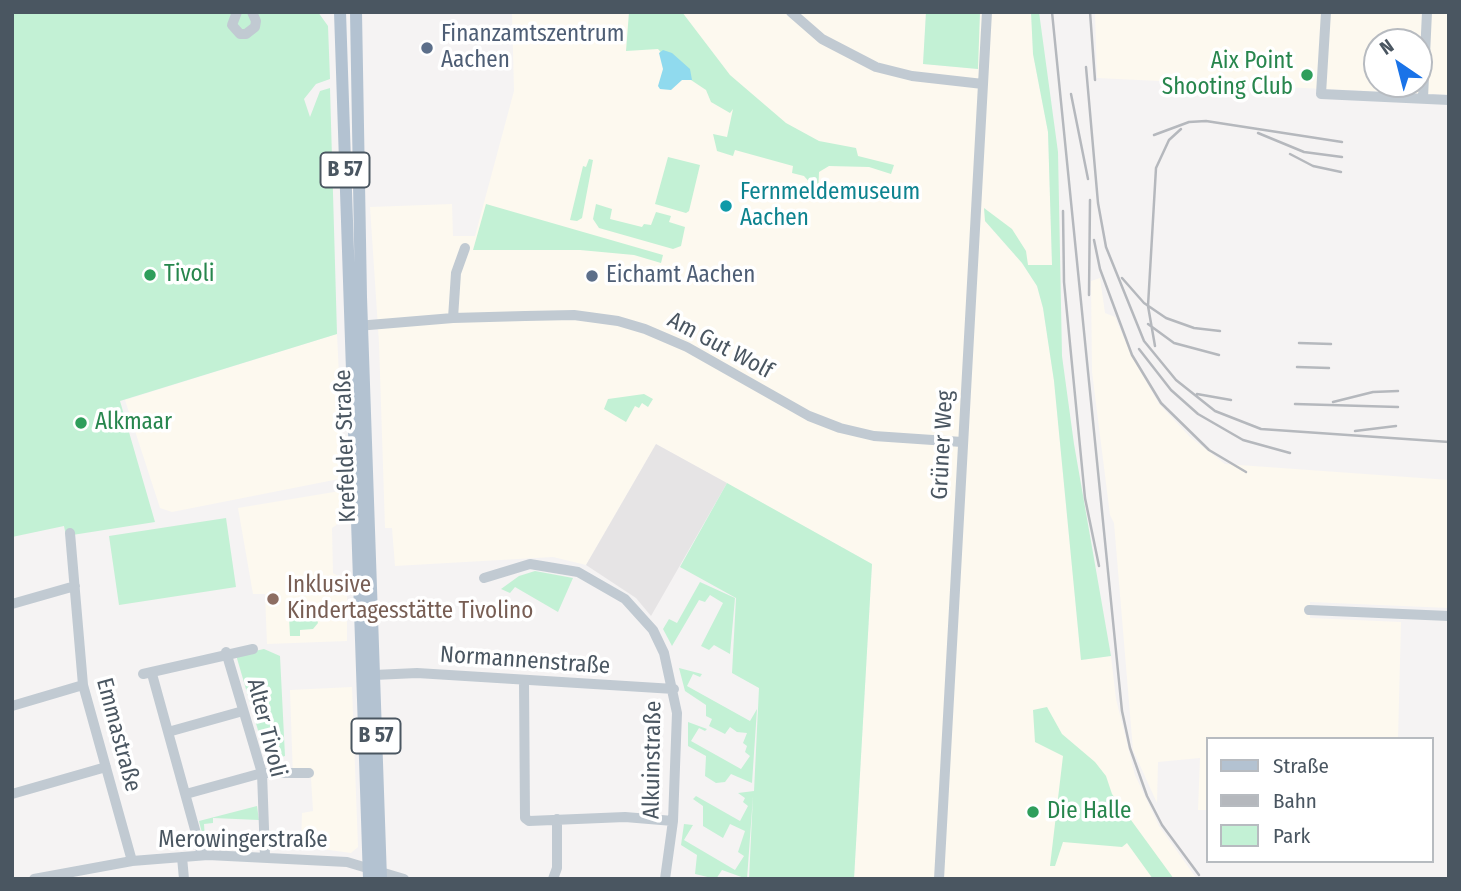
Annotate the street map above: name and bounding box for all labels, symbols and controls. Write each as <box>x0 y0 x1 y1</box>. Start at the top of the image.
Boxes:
place label: Finanzamtszentrum Aachen <box>441 21 624 75</box>
north arrow <box>1363 28 1433 98</box>
text: N <box>1376 34 1398 60</box>
marker: Finanzamtszentrum Aachen <box>419 40 435 56</box>
place label: Aix Point Shooting Club <box>1162 48 1293 102</box>
marker: Aix Point Shooting Club <box>1299 67 1315 83</box>
road number: B 57 <box>320 152 370 188</box>
place label: Fernmeldemuseum Aachen <box>740 179 920 233</box>
marker: Fernmeldemuseum Aachen <box>718 198 734 214</box>
place label: Tivoli <box>164 261 215 289</box>
place label: Eichamt Aachen <box>606 262 755 290</box>
marker: Tivoli <box>142 267 158 283</box>
marker: Eichamt Aachen <box>584 268 600 284</box>
street label: Am Gut Wolf <box>663 307 777 385</box>
street label: Krefelder Straße <box>330 369 362 523</box>
street label: Grüner Weg <box>926 390 960 500</box>
place label: Alkmaar <box>95 409 172 437</box>
marker: Alkmaar <box>73 415 89 431</box>
place label: Inklusive Kindertagesstätte Tivolino <box>287 572 533 626</box>
marker: Inklusive Kindertagesstätte Tivolino <box>265 591 281 607</box>
street label: Normannenstraße <box>439 641 611 681</box>
street label: Emmastraße <box>90 675 146 795</box>
street label: Alter Tivoli <box>240 676 292 780</box>
street label: Alkuinstraße <box>638 701 668 819</box>
road number: B 57 <box>352 718 400 754</box>
legend <box>1206 737 1433 863</box>
text: Straße <box>1273 753 1329 779</box>
text: Bahn <box>1273 788 1317 814</box>
place label: Die Halle <box>1047 798 1131 826</box>
marker: Die Halle <box>1025 804 1041 820</box>
text: Park <box>1273 823 1310 849</box>
street label: Merowingerstraße <box>158 827 328 855</box>

